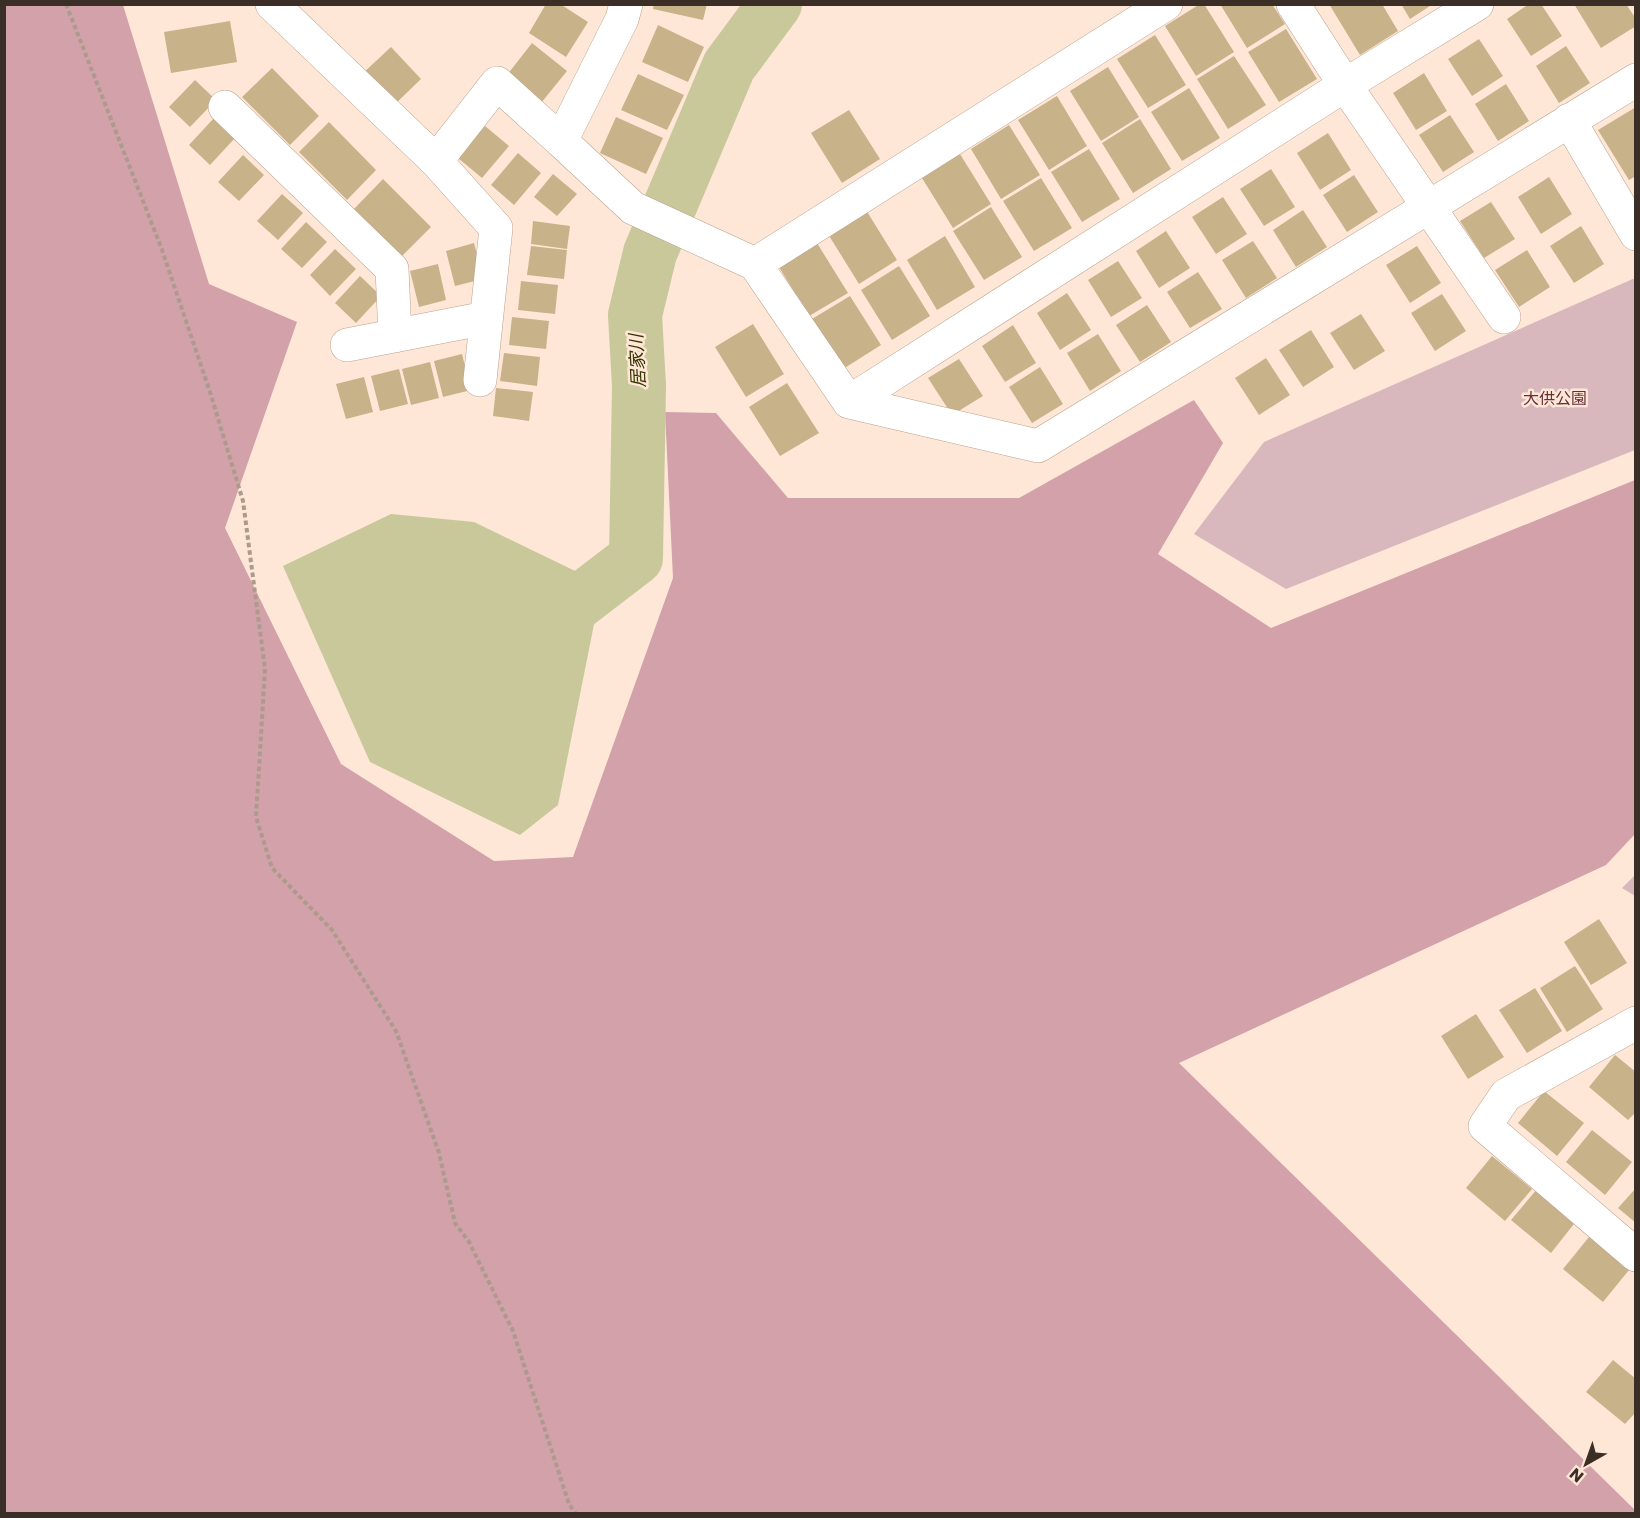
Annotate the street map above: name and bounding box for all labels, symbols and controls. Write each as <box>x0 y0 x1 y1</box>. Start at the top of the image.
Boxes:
water label: 居家川 <box>623 331 651 389</box>
park label: 大供公園 <box>1523 387 1587 410</box>
north arrow <box>1556 1434 1616 1494</box>
text: N <box>1565 1462 1589 1488</box>

